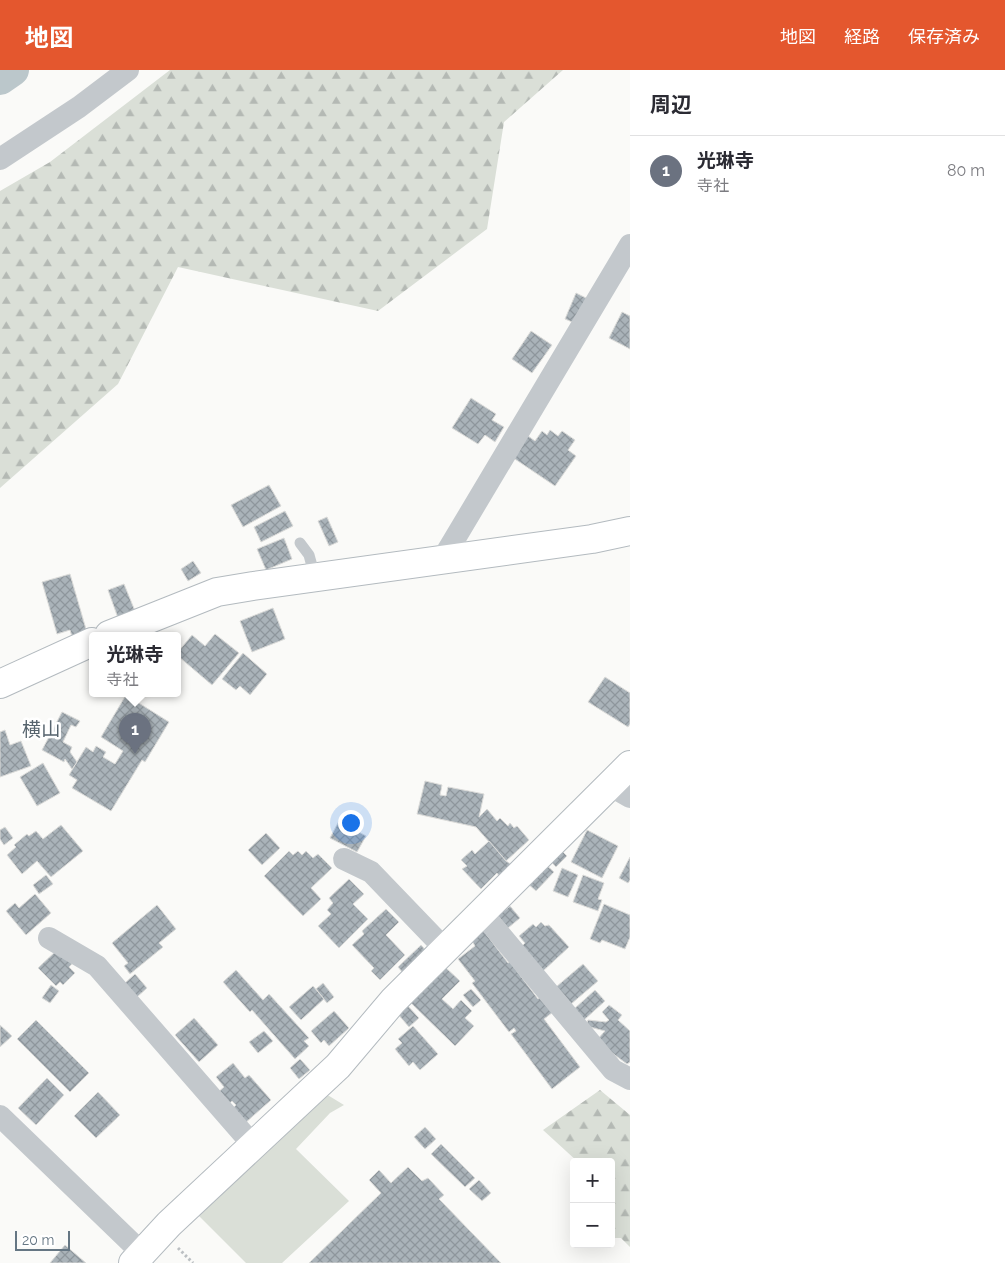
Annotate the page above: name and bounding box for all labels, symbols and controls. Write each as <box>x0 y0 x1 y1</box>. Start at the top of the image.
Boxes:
text: 地図 <box>25 23 73 52</box>
text: 地図 <box>780 26 816 47</box>
text: 経路 <box>844 26 880 47</box>
text: 保存済み <box>908 26 980 47</box>
text: 周辺 <box>650 92 692 117</box>
text: 光琳寺 <box>697 149 754 171</box>
text: 1 <box>662 161 670 180</box>
text: 80 m <box>947 161 985 180</box>
text: 寺社 <box>697 176 729 195</box>
popup <box>89 632 181 697</box>
text: 光琳寺 <box>106 643 164 665</box>
text: 寺社 <box>106 670 139 689</box>
pin: 1 <box>119 713 151 754</box>
district label: 横山 <box>22 718 60 740</box>
your location <box>338 810 364 836</box>
map controls <box>570 1158 615 1248</box>
button: + <box>570 1158 615 1203</box>
button: − <box>570 1203 615 1248</box>
scale bar <box>15 1228 70 1251</box>
text: 20 m <box>22 1232 54 1248</box>

